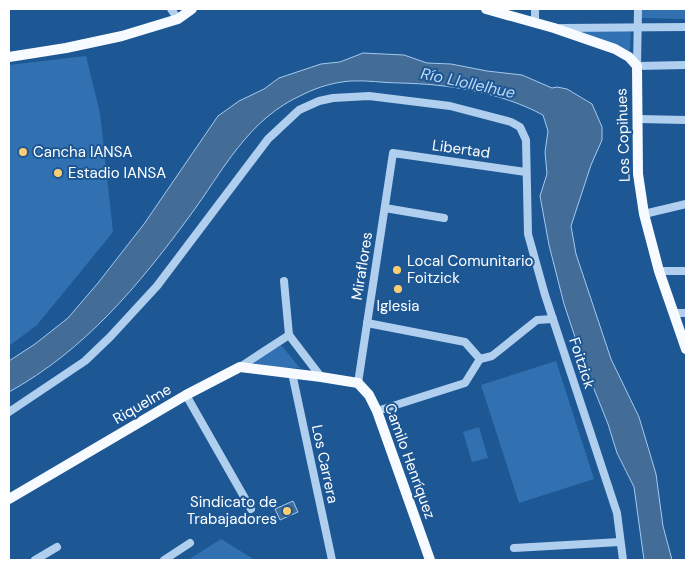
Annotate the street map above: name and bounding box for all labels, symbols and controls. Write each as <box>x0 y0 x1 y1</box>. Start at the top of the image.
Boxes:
water label: Río Llollelhue <box>419 63 517 103</box>
street label: Los Copihues <box>611 88 635 182</box>
street label: Libertad <box>431 135 491 163</box>
place label: Cancha IANSA <box>33 142 132 162</box>
marker: Cancha IANSA <box>17 146 29 158</box>
place label: Estadio IANSA <box>68 163 166 183</box>
marker: Estadio IANSA <box>52 167 64 179</box>
street label: Miraflores <box>347 231 377 301</box>
place label: Local Comunitario Foitzick <box>407 251 534 288</box>
marker: Local Comunitario Foitzick <box>391 264 403 276</box>
marker: Iglesia <box>392 283 404 295</box>
place label: Iglesia <box>376 296 420 316</box>
street label: Foitzick <box>564 335 600 392</box>
street label: Riquelme <box>109 379 175 429</box>
street label: Camilo Henríquez <box>380 400 440 522</box>
street label: Los Carrera <box>307 423 343 505</box>
place label: Sindicato de Trabajadores <box>187 492 277 529</box>
marker: Sindicato de Trabajadores <box>281 505 293 517</box>

